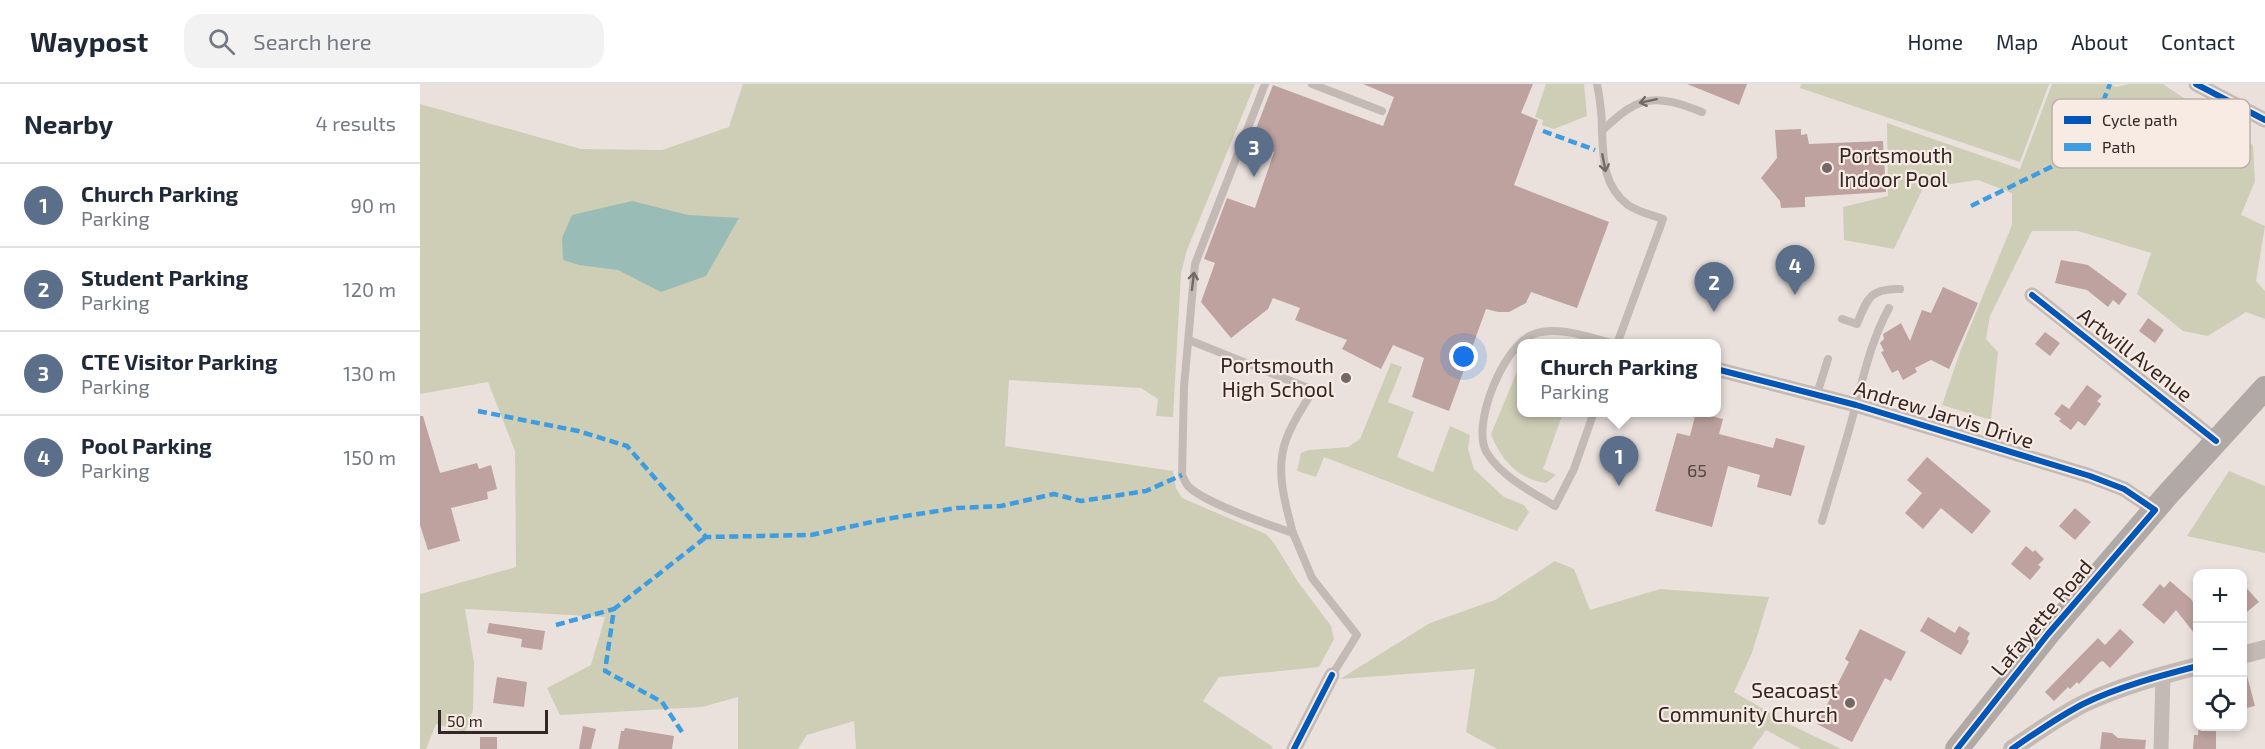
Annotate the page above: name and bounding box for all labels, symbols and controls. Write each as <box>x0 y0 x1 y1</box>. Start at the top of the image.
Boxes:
search box <box>184 14 604 68</box>
text: Waypost <box>30 24 148 58</box>
icon: search <box>205 25 238 58</box>
text: Search here <box>253 28 372 54</box>
text: Home <box>1907 29 1963 54</box>
text: Map <box>1996 29 2038 54</box>
text: About <box>2071 29 2128 54</box>
text: Contact <box>2161 29 2235 54</box>
one-way arrow <box>1639 96 1658 107</box>
legend <box>2052 99 2250 168</box>
text: Nearby <box>24 108 113 139</box>
text: Cycle path <box>2102 110 2178 129</box>
text: 4 results <box>316 111 396 135</box>
pin: 3 <box>1234 128 1274 177</box>
text: Path <box>2102 137 2136 156</box>
place label: Portsmouth Indoor Pool <box>1839 142 1953 191</box>
one-way arrow <box>1599 153 1610 172</box>
marker: Portsmouth Indoor Pool <box>1820 161 1834 175</box>
text: Church Parking <box>81 180 238 206</box>
text: 1 <box>39 193 48 217</box>
text: 90 m <box>351 193 396 217</box>
text: Parking <box>81 206 150 230</box>
pin: 4 <box>1776 246 1814 295</box>
pin: 2 <box>1694 262 1734 312</box>
text: Student Parking <box>81 264 248 290</box>
one-way arrow <box>1187 272 1198 292</box>
text: 2 <box>38 277 49 301</box>
text: 120 m <box>343 277 396 301</box>
text: Parking <box>81 290 150 314</box>
street label: Artwill Avenue <box>2074 301 2198 406</box>
popup <box>1517 339 1721 417</box>
your location <box>1449 342 1478 371</box>
text: CTE Visitor Parking <box>81 348 278 374</box>
place label: Portsmouth High School <box>1220 352 1335 401</box>
text: Church Parking <box>1540 353 1698 379</box>
text: 3 <box>38 361 49 385</box>
text: 130 m <box>343 361 396 385</box>
marker: Portsmouth High School <box>1339 371 1353 385</box>
text: Parking <box>81 374 150 398</box>
street label: Andrew Jarvis Drive <box>1852 374 2037 453</box>
text: Parking <box>1540 379 1609 403</box>
text: Pool Parking <box>81 432 212 458</box>
pin: 1 <box>1600 436 1638 486</box>
text: 4 <box>37 445 50 469</box>
text: 150 m <box>343 445 396 469</box>
text: Parking <box>81 458 150 482</box>
house number: 65 <box>1687 459 1707 481</box>
street label: Lafayette Road <box>1985 554 2097 680</box>
map controls <box>2193 569 2247 731</box>
button: + <box>2193 569 2247 623</box>
button: − <box>2193 623 2247 677</box>
place label: Seacoast Community Church <box>1658 677 1838 726</box>
button: locate <box>2193 677 2247 731</box>
marker: Seacoast Community Church <box>1843 696 1857 710</box>
scale bar <box>438 707 548 734</box>
text: 50 m <box>447 711 483 730</box>

